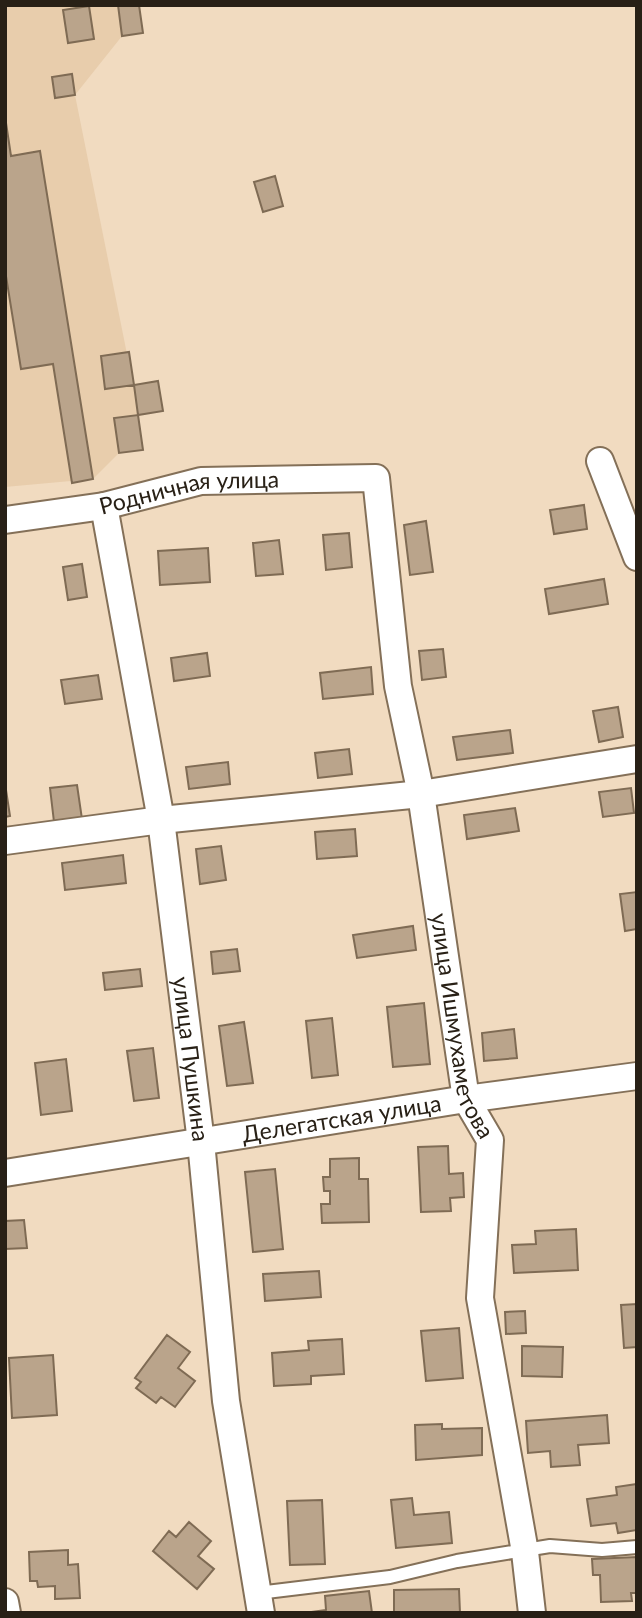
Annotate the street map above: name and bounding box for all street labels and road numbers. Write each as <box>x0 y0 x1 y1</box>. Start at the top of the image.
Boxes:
street label: Родничная улица <box>96 465 279 520</box>
street label: улица Ишмухаметова <box>426 911 501 1143</box>
street label: улица Пушкина <box>168 975 216 1143</box>
street label: Делегатская улица <box>240 1088 443 1148</box>

